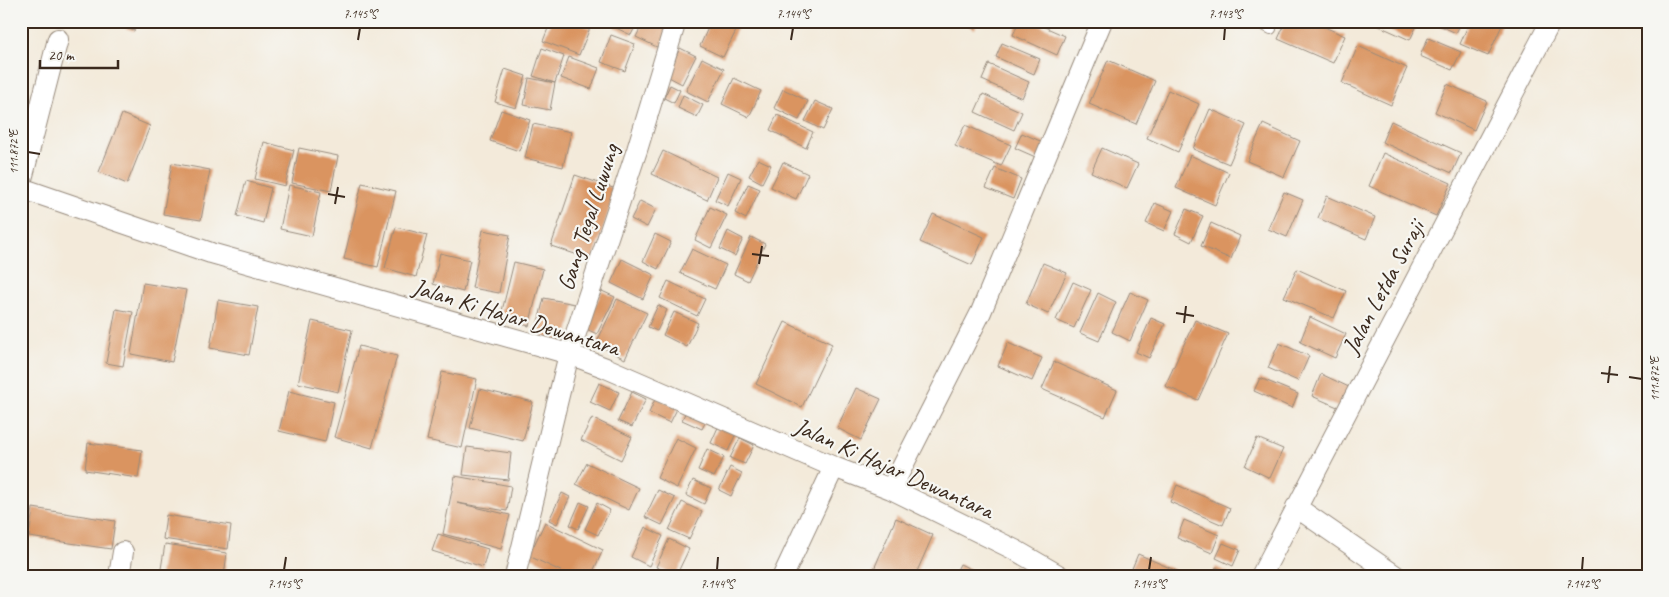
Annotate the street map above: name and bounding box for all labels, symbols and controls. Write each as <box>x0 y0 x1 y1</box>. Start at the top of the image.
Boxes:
text: 7.145°S <box>343 6 379 22</box>
text: 7.144°S <box>776 6 812 22</box>
text: 7.143°S <box>1208 6 1244 22</box>
scale bar <box>40 38 118 70</box>
text: 20 m <box>48 46 75 65</box>
text: 111.872°E <box>6 128 22 174</box>
street label: Gang Tegal Luwung <box>550 138 626 294</box>
street label: Jalan Letda Suraji <box>1335 213 1432 360</box>
street label: Jalan Ki Hajar Dewantara <box>408 271 625 363</box>
text: 111.872°E <box>1647 355 1663 401</box>
street label: Jalan Ki Hajar Dewantara <box>789 410 1000 526</box>
text: 7.145°S <box>267 576 303 592</box>
text: 7.144°S <box>700 576 736 592</box>
text: 7.143°S <box>1132 576 1168 592</box>
text: 7.142°S <box>1565 576 1601 592</box>

